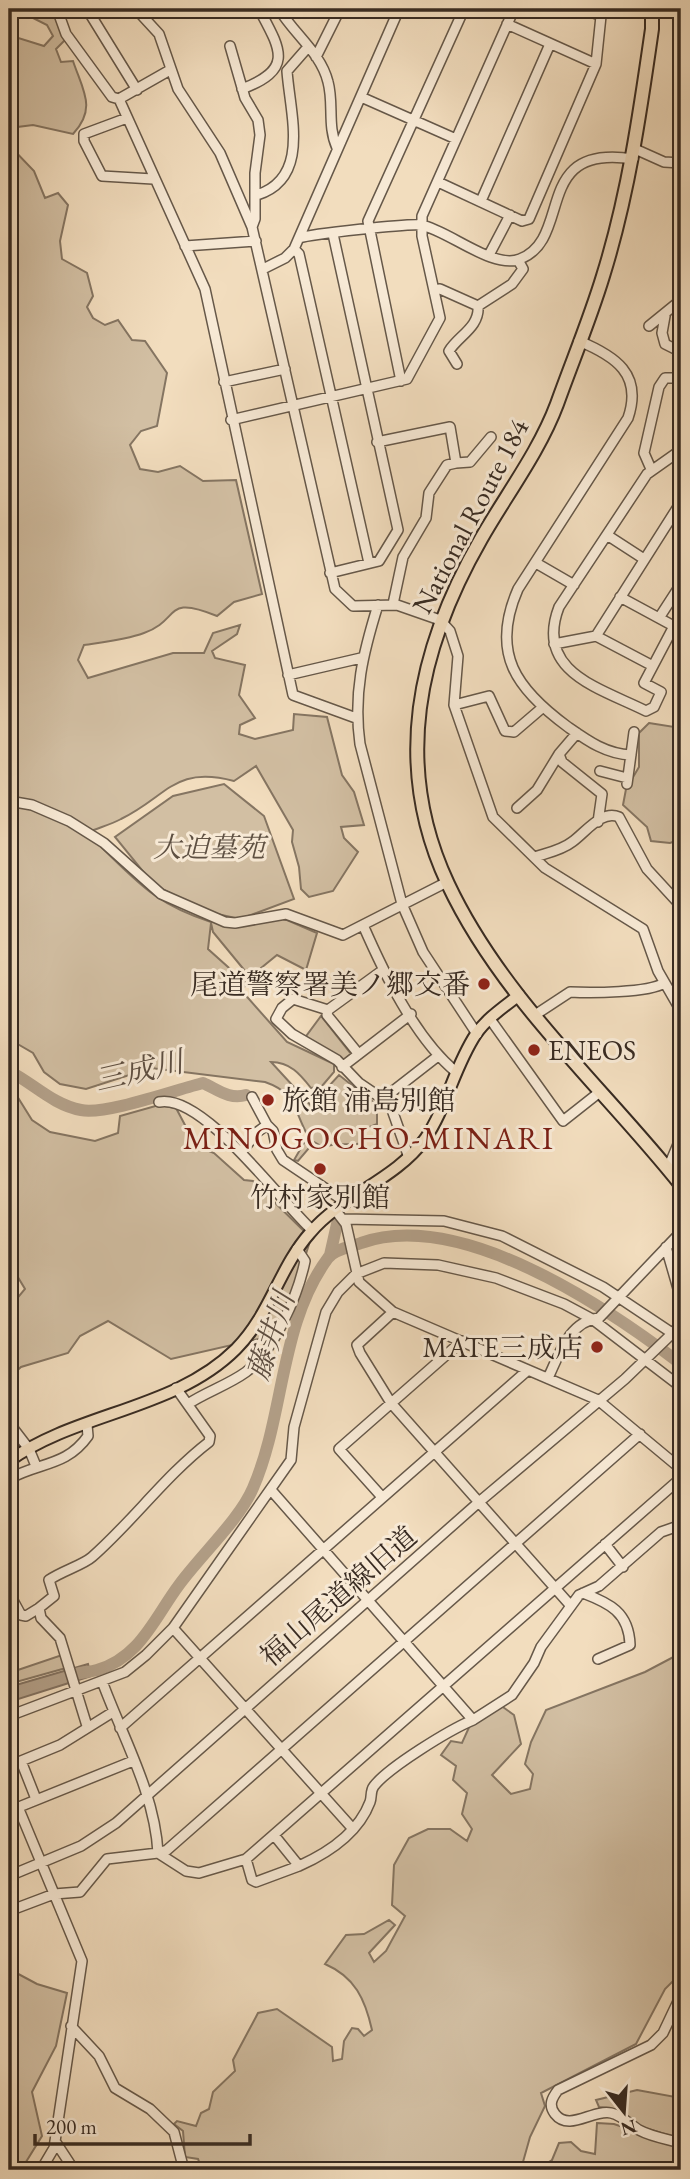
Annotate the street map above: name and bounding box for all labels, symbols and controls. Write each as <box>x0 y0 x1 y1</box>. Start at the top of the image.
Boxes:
street label: National Route 184 <box>404 412 537 620</box>
park label: 大迫墓苑 <box>153 829 269 865</box>
place label: 尾道警察署美ノ郷交番 <box>190 966 470 1002</box>
marker: 尾道警察署美ノ郷交番 <box>476 976 492 992</box>
place label: ENEOS <box>548 1032 636 1068</box>
water label: 三成川 <box>91 1041 190 1100</box>
marker: ENEOS <box>526 1042 542 1058</box>
place label: 旅館 浦島別館 <box>282 1082 456 1118</box>
marker: 旅館 浦島別館 <box>260 1092 276 1108</box>
district label: MINOGOCHO-MINARI <box>183 1117 555 1159</box>
marker: 竹村家別館 <box>312 1161 328 1177</box>
place label: 竹村家別館 <box>250 1179 390 1215</box>
water label: 藤井川 <box>238 1284 304 1385</box>
place label: MATE三成店 <box>423 1329 583 1365</box>
marker: MATE三成店 <box>589 1339 605 1355</box>
street label: 福山尾道線旧道 <box>252 1518 424 1674</box>
north arrow <box>588 2078 658 2148</box>
scale bar <box>35 2102 250 2146</box>
text: 200 m <box>46 2113 97 2140</box>
text: N <box>617 2114 640 2142</box>

